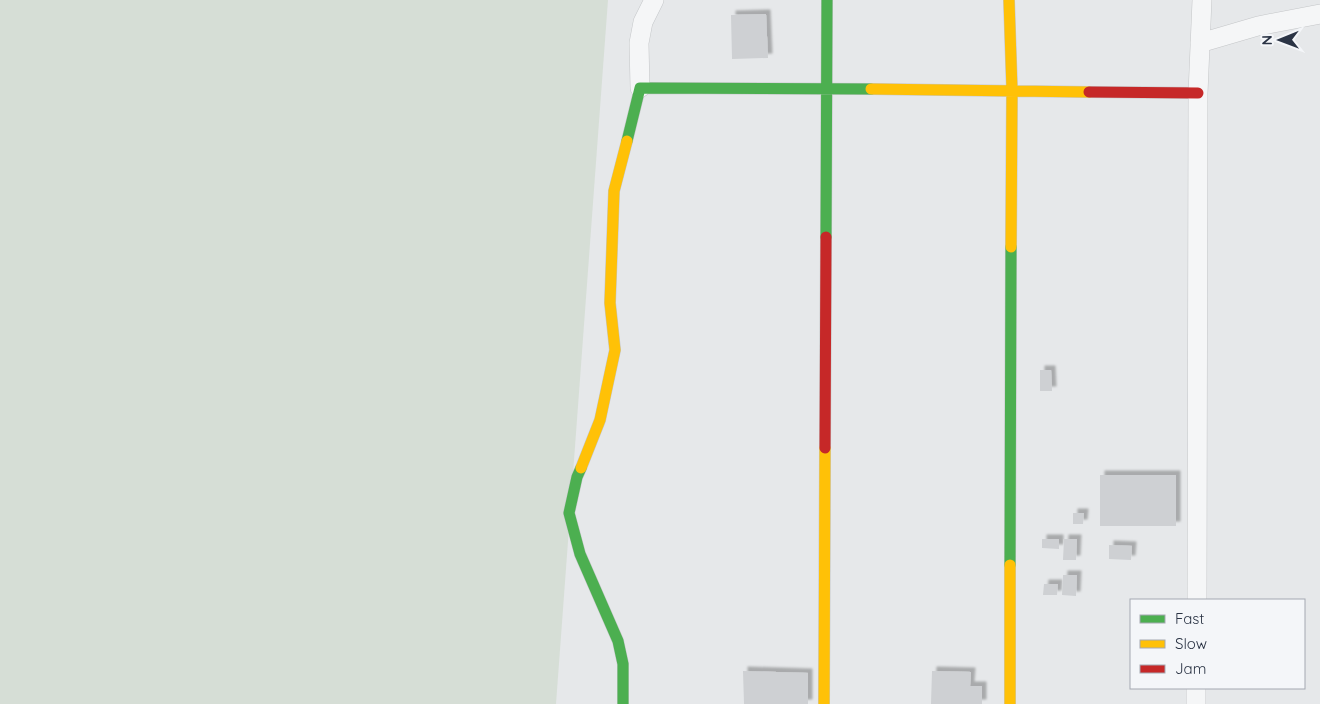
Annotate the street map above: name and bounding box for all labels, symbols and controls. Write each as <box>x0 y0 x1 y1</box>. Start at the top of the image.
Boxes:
north arrow <box>1255 15 1305 65</box>
text: N <box>1258 35 1276 46</box>
legend <box>1130 599 1305 689</box>
text: Fast <box>1175 609 1204 628</box>
text: Slow <box>1175 634 1207 653</box>
text: Jam <box>1175 659 1206 678</box>

